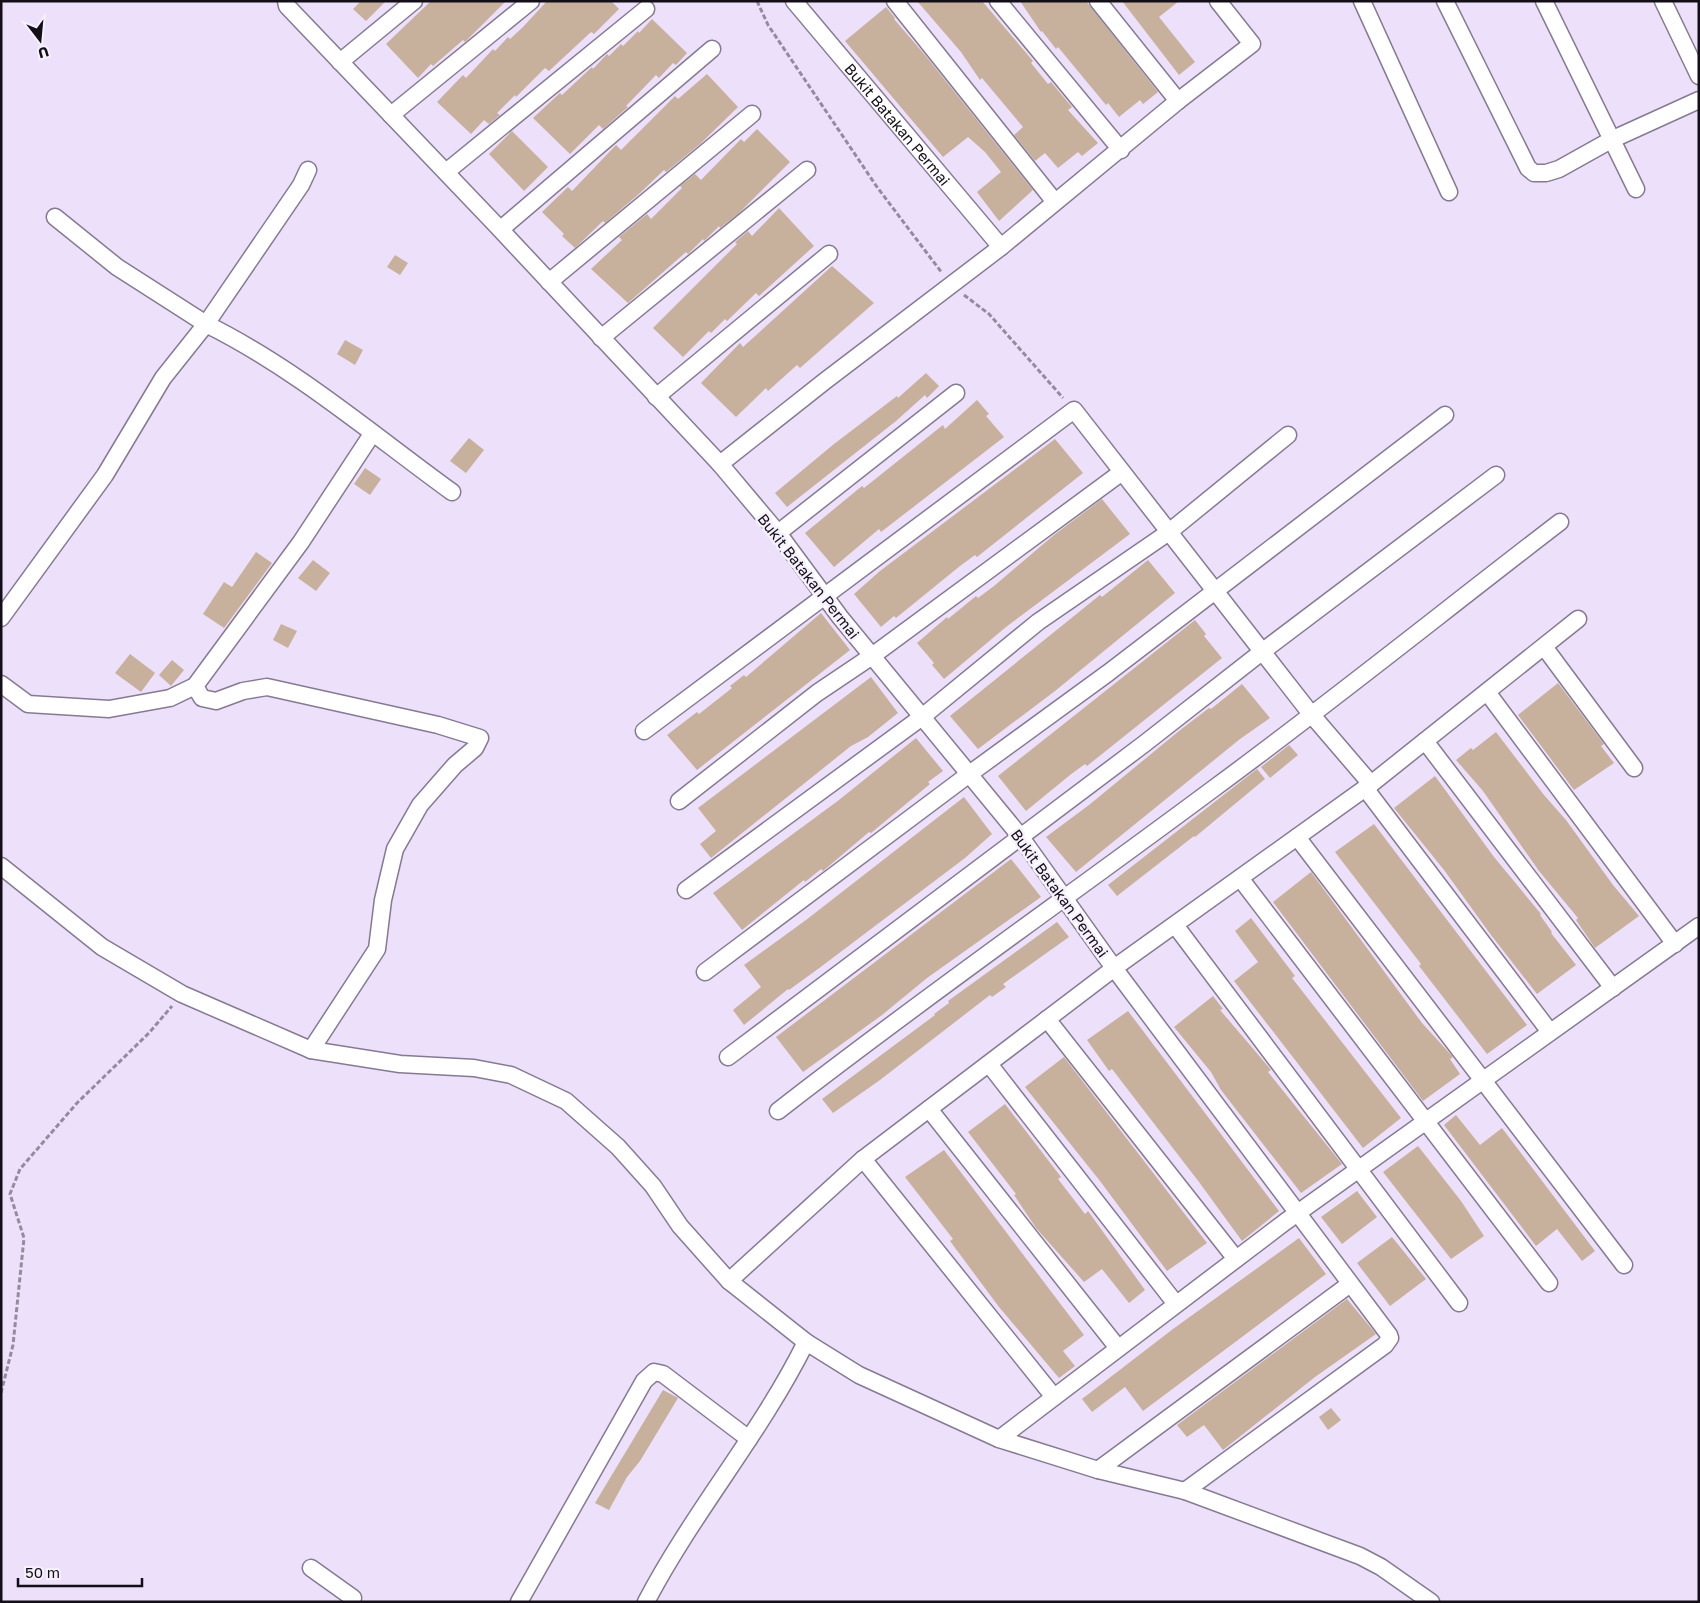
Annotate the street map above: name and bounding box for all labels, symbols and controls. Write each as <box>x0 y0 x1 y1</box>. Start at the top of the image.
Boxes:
north arrow <box>15 15 65 65</box>
text: U <box>36 43 51 63</box>
street label: Bukit Batakan Permai <box>841 59 954 189</box>
street label: Bukit Batakan Permai <box>755 510 863 642</box>
street label: Bukit Batakan Permai <box>1007 825 1113 961</box>
scale bar <box>18 1556 141 1588</box>
text: 50 m <box>25 1563 60 1581</box>

